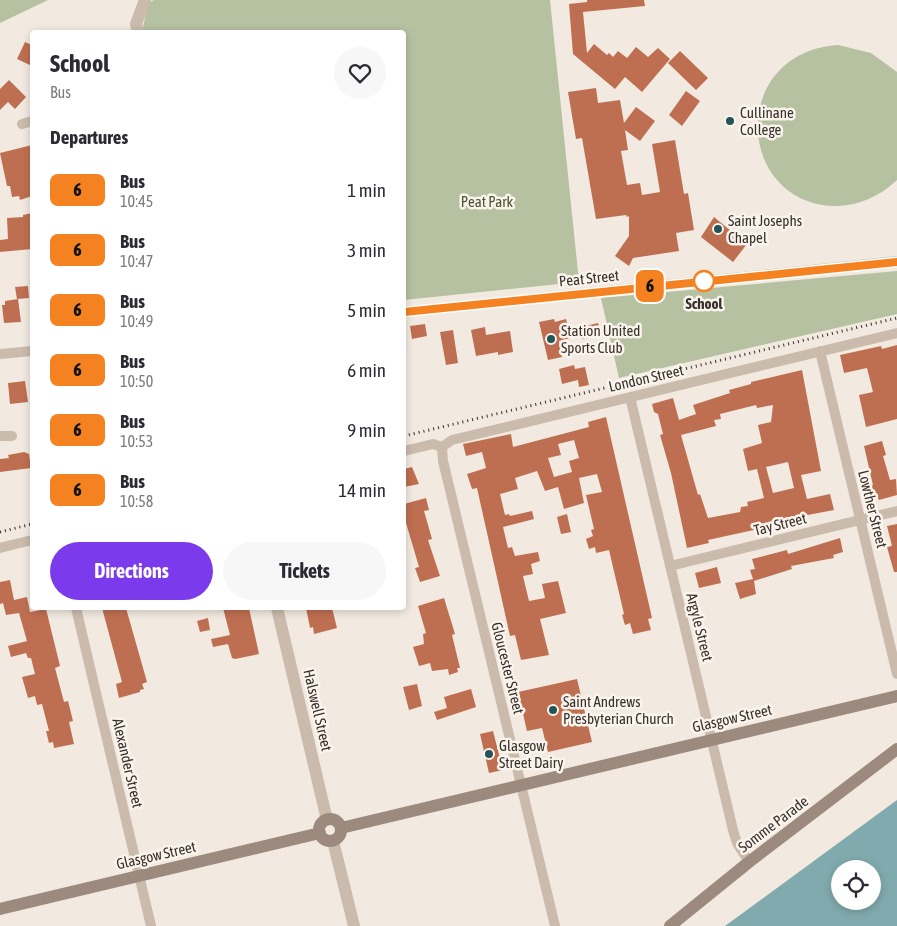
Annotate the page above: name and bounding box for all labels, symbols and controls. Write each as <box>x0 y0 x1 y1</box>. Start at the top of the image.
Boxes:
button: heart <box>334 47 386 99</box>
text: School <box>50 50 110 77</box>
text: Bus <box>50 83 71 101</box>
place label: Cullinane College <box>740 104 794 138</box>
marker: Cullinane College <box>724 115 736 127</box>
text: Departures <box>50 126 128 148</box>
text: Bus <box>120 170 145 192</box>
text: 6 <box>73 179 82 200</box>
text: 1 min <box>347 179 386 201</box>
text: 10:45 <box>120 192 153 210</box>
park label: Peat Park <box>461 193 514 210</box>
place label: Saint Josephs Chapel <box>728 212 802 246</box>
marker: Saint Josephs Chapel <box>712 223 724 235</box>
text: Bus <box>120 230 145 252</box>
text: 6 <box>73 239 82 260</box>
text: 3 min <box>347 239 386 261</box>
text: 10:47 <box>120 252 153 270</box>
street label: Peat Street <box>558 266 620 290</box>
line badge: 6 <box>634 270 666 302</box>
marker: School <box>693 270 715 292</box>
text: 6 <box>646 275 654 296</box>
text: Bus <box>120 290 145 312</box>
place label: School <box>685 295 724 312</box>
text: 6 <box>73 299 82 320</box>
text: 5 min <box>347 299 386 321</box>
text: 10:49 <box>120 312 153 330</box>
place label: Station United Sports Club <box>561 322 640 356</box>
marker: Station United Sports Club <box>545 333 557 345</box>
text: Bus <box>120 350 145 372</box>
text: 6 <box>73 359 82 380</box>
text: 6 min <box>347 359 386 381</box>
street label: London Street <box>607 361 685 395</box>
text: 10:50 <box>120 372 153 390</box>
text: Bus <box>120 410 145 432</box>
text: 6 <box>73 419 82 440</box>
text: 9 min <box>347 419 386 441</box>
text: 10:53 <box>120 432 153 450</box>
street label: Lowther Street <box>855 468 891 550</box>
text: Bus <box>120 470 145 492</box>
text: 6 <box>73 479 82 500</box>
text: 14 min <box>338 479 386 501</box>
text: 10:58 <box>120 492 153 510</box>
street label: Tay Street <box>752 509 808 539</box>
button: Directions <box>50 542 213 600</box>
button: Tickets <box>223 542 386 600</box>
street label: Argyle Street <box>683 591 717 663</box>
street label: Gloucester Street <box>488 620 528 716</box>
street label: Halswell Street <box>300 667 336 753</box>
place label: Saint Andrews Presbyterian Church <box>563 693 674 727</box>
street label: Glasgow Street <box>691 701 773 735</box>
marker: Saint Andrews Presbyterian Church <box>547 704 559 716</box>
street label: Alexander Street <box>109 717 147 809</box>
place label: Glasgow Street Dairy <box>499 737 563 771</box>
marker: Glasgow Street Dairy <box>483 748 495 760</box>
street label: Somme Parade <box>735 792 811 856</box>
street label: Glasgow Street <box>115 838 197 872</box>
map controls <box>831 860 881 910</box>
button: locate <box>831 860 881 910</box>

